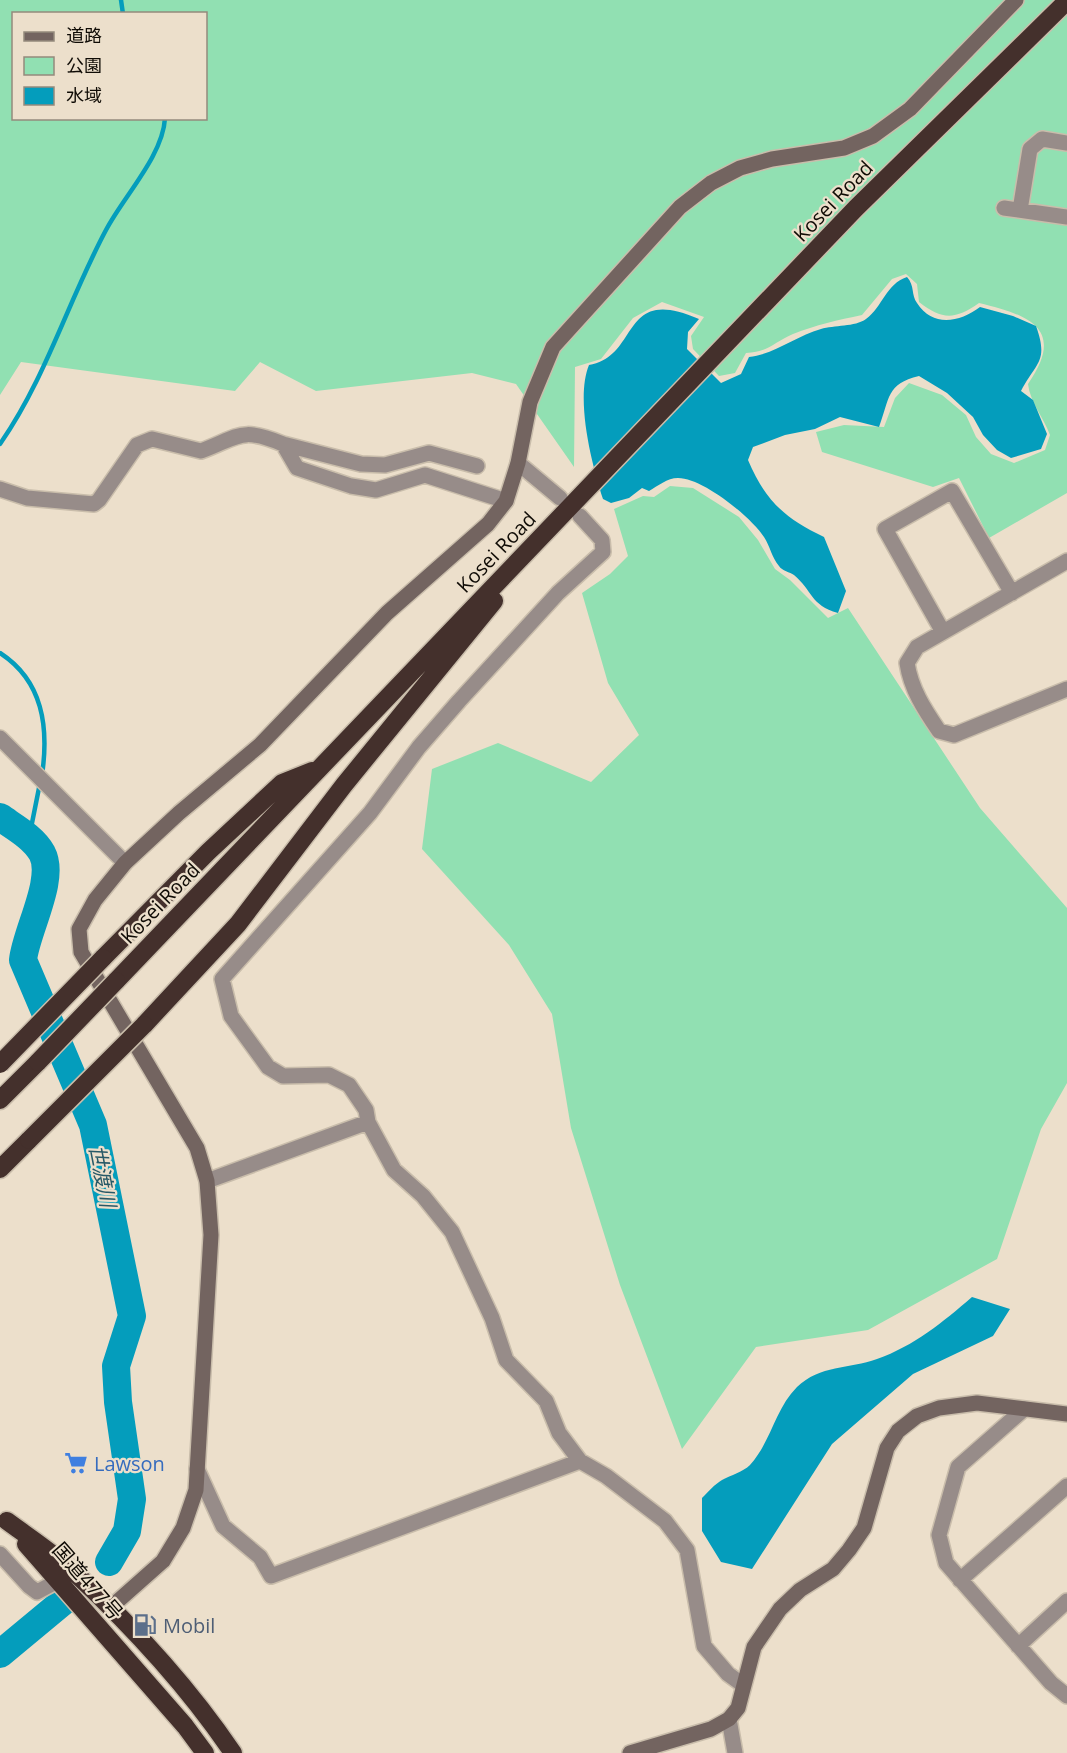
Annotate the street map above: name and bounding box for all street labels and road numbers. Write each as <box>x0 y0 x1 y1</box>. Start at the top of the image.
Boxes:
street label: Kosei Road <box>788 155 878 247</box>
street label: Kosei Road <box>451 506 541 598</box>
street label: Kosei Road <box>115 857 205 949</box>
street label: 国道477号 <box>47 1537 129 1625</box>

